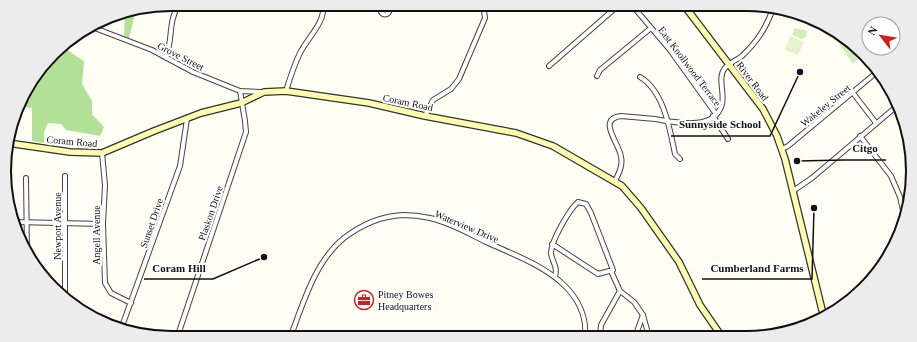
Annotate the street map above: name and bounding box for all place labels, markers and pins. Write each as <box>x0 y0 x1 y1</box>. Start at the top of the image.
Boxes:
callout: Sunnyside School <box>671 113 770 136</box>
callout: Citgo <box>844 137 886 160</box>
callout: Coram Hill <box>144 256 213 279</box>
callout: Cumberland Farms <box>702 256 812 279</box>
office icon: Pitney Bowes Headquarters <box>353 289 375 311</box>
place label: Pitney Bowes Headquarters <box>378 289 433 312</box>

